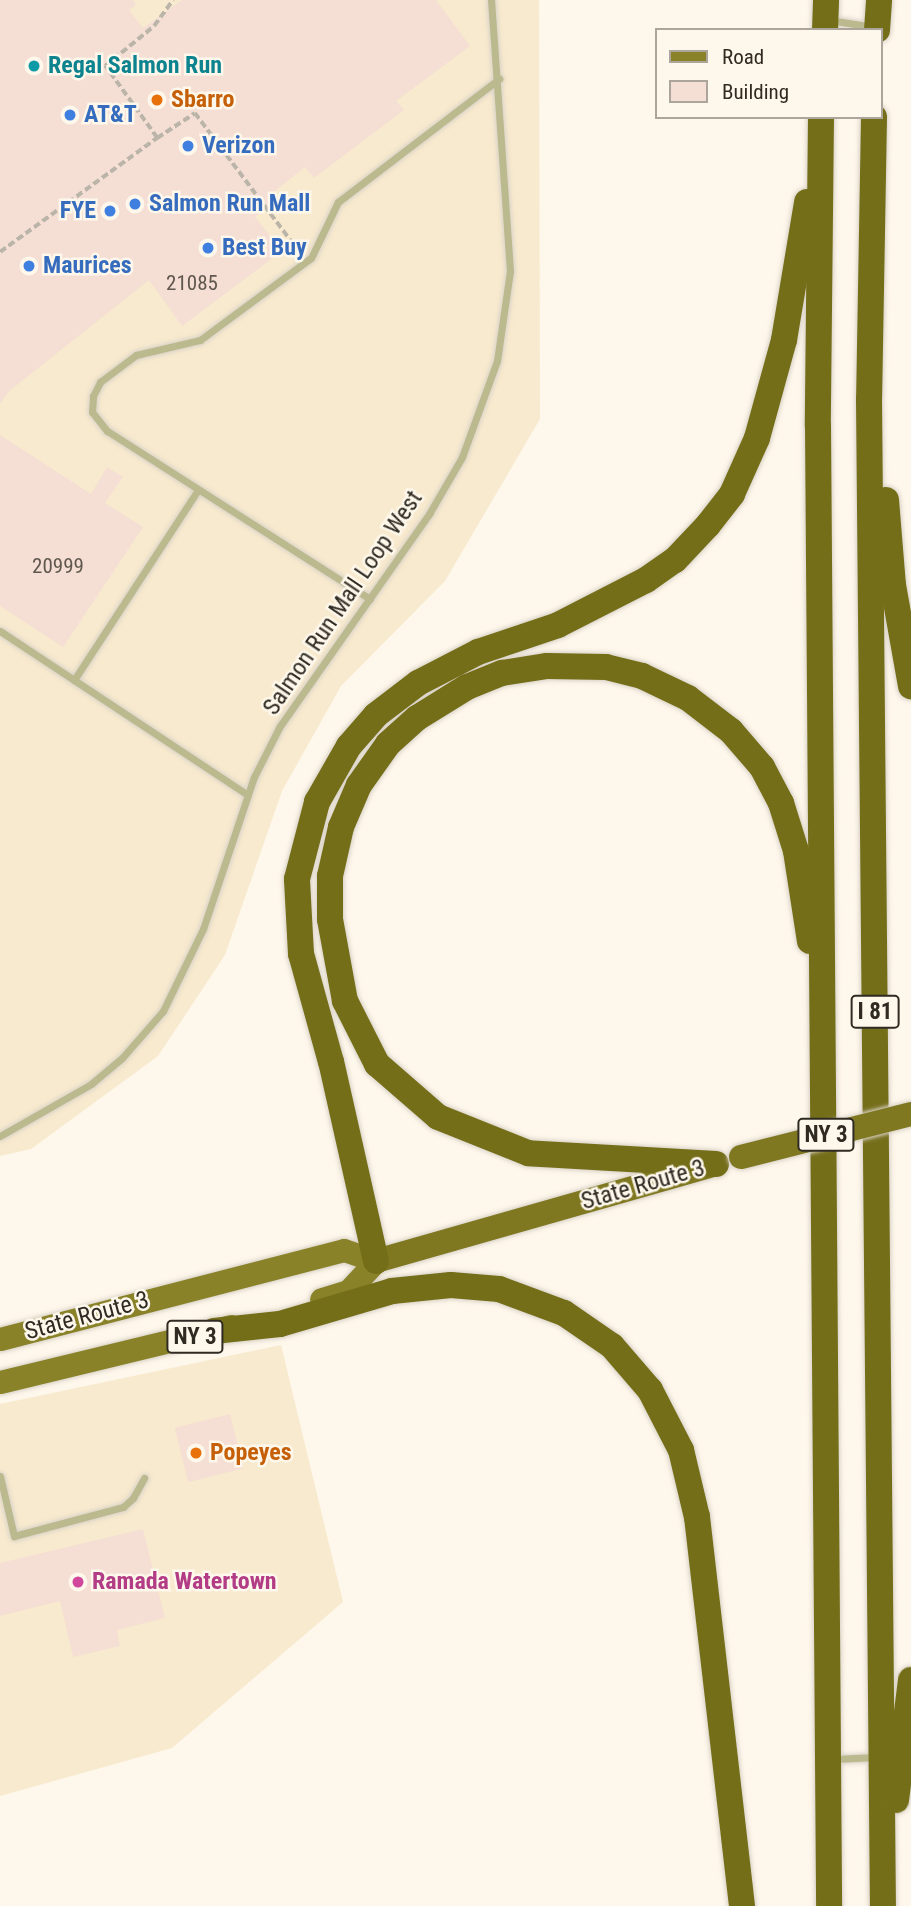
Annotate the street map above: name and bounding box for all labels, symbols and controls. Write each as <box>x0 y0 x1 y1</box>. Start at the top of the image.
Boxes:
legend <box>656 28 883 119</box>
text: Road <box>722 45 764 69</box>
place label: Regal Salmon Run <box>48 52 222 80</box>
marker: Regal Salmon Run <box>26 58 42 74</box>
text: Building <box>722 80 789 104</box>
place label: Sbarro <box>171 86 235 114</box>
marker: Sbarro <box>149 92 165 108</box>
place label: AT&T <box>84 101 137 129</box>
marker: AT&T <box>62 107 78 123</box>
place label: Verizon <box>202 132 275 160</box>
marker: Verizon <box>180 138 196 154</box>
place label: Salmon Run Mall <box>149 190 310 218</box>
marker: Salmon Run Mall <box>127 196 143 212</box>
place label: FYE <box>60 197 96 225</box>
marker: FYE <box>102 203 118 219</box>
place label: Best Buy <box>222 234 307 262</box>
marker: Best Buy <box>200 240 216 256</box>
place label: Maurices <box>43 252 132 280</box>
marker: Maurices <box>21 258 37 274</box>
house number: 21085 <box>166 270 218 296</box>
street label: Salmon Run Mall Loop West <box>257 485 429 721</box>
house number: 20999 <box>32 553 84 579</box>
road number: I 81 <box>850 993 900 1032</box>
road number: NY 3 <box>796 1116 856 1154</box>
street label: State Route 3 <box>578 1154 708 1216</box>
street label: State Route 3 <box>22 1286 152 1346</box>
road number: NY 3 <box>165 1318 225 1356</box>
place label: Popeyes <box>210 1439 292 1467</box>
marker: Popeyes <box>188 1445 204 1461</box>
place label: Ramada Watertown <box>92 1568 277 1596</box>
marker: Ramada Watertown <box>70 1574 86 1590</box>

